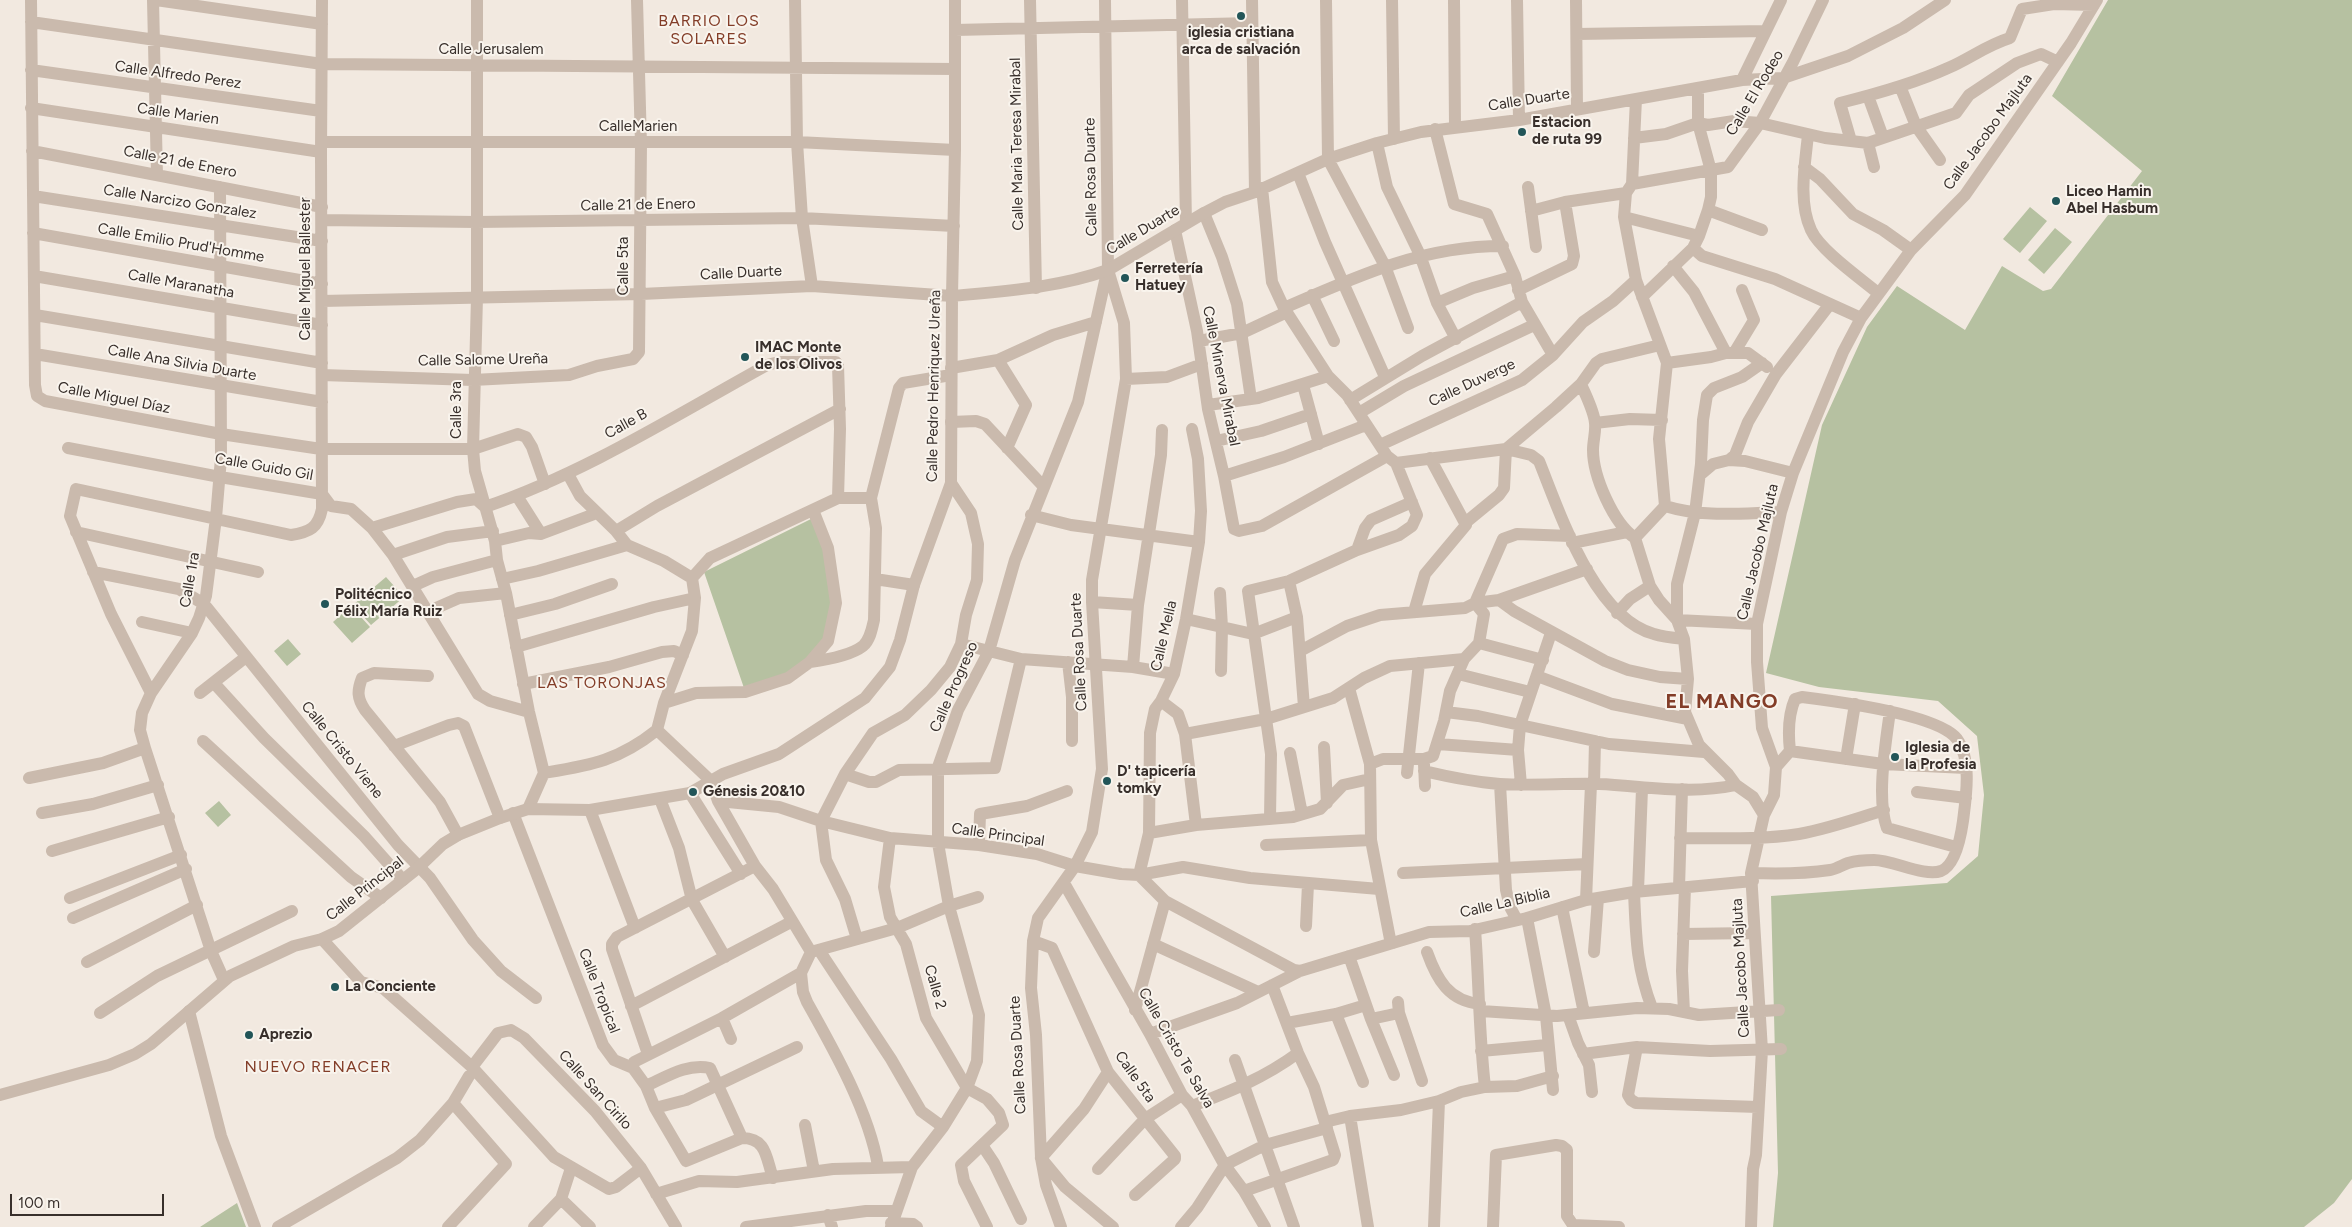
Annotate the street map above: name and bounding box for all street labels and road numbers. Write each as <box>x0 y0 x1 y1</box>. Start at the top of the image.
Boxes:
street label: Calle Jerusalem <box>438 41 544 59</box>
street label: Calle El Rodeo <box>1722 47 1788 139</box>
street label: Calle Alfredo Perez <box>113 57 243 93</box>
street label: Calle Maria Teresa Mirabal <box>1006 57 1028 231</box>
street label: Calle Jacobo Majluta <box>1940 70 2036 194</box>
street label: Calle Duarte <box>1487 85 1571 115</box>
street label: Calle Marien <box>136 99 220 129</box>
street label: CalleMarien <box>599 118 677 136</box>
street label: Calle Rosa Duarte <box>1081 118 1101 236</box>
street label: Calle 21 de Enero <box>122 142 238 182</box>
street label: Calle Narcizo Gonzalez <box>102 181 258 223</box>
street label: Calle 21 de Enero <box>580 195 696 215</box>
street label: Calle Miguel Ballester <box>297 198 315 340</box>
street label: Calle Duarte <box>1103 201 1183 259</box>
street label: Calle Emilio Prud'Homme <box>96 219 266 267</box>
street label: Calle 5ta <box>615 237 633 295</box>
street label: Calle Duarte <box>699 262 783 284</box>
street label: Calle Maranatha <box>126 266 236 302</box>
street label: Calle Pedro Henriquez Ureña <box>923 290 945 482</box>
street label: Calle Minerva Mirabal <box>1199 304 1243 448</box>
street label: Calle Ana Silvia Duarte <box>106 341 258 385</box>
street label: Calle Salome Ureña <box>418 350 548 370</box>
street label: Calle Duverge <box>1426 355 1518 411</box>
street label: Calle Miguel Díaz <box>56 378 172 418</box>
street label: Calle 3ra <box>448 381 466 439</box>
street label: Calle B <box>601 405 651 443</box>
street label: Calle Guido Gil <box>213 449 315 485</box>
street label: Calle Jacobo Majluta <box>1734 482 1782 622</box>
street label: Calle 1ra <box>176 551 204 609</box>
street label: Calle Rosa Duarte <box>1067 592 1091 712</box>
street label: Calle Mella <box>1147 599 1181 673</box>
street label: Calle Progreso <box>926 639 982 735</box>
street label: Calle Cristo Viene <box>297 698 387 802</box>
street label: Calle Principal <box>950 820 1046 850</box>
street label: Calle Principal <box>322 853 408 925</box>
street label: Calle La Biblia <box>1458 884 1552 922</box>
street label: Calle Jacobo Majluta <box>1728 898 1754 1038</box>
street label: Calle Tropical <box>575 946 623 1036</box>
street label: Calle 2 <box>920 963 950 1011</box>
street label: Calle Cristo Te Salva <box>1134 985 1218 1111</box>
street label: Calle Rosa Duarte <box>1006 995 1030 1115</box>
street label: Calle San Cirilo <box>555 1047 635 1133</box>
street label: Calle 5ta <box>1111 1048 1159 1106</box>

